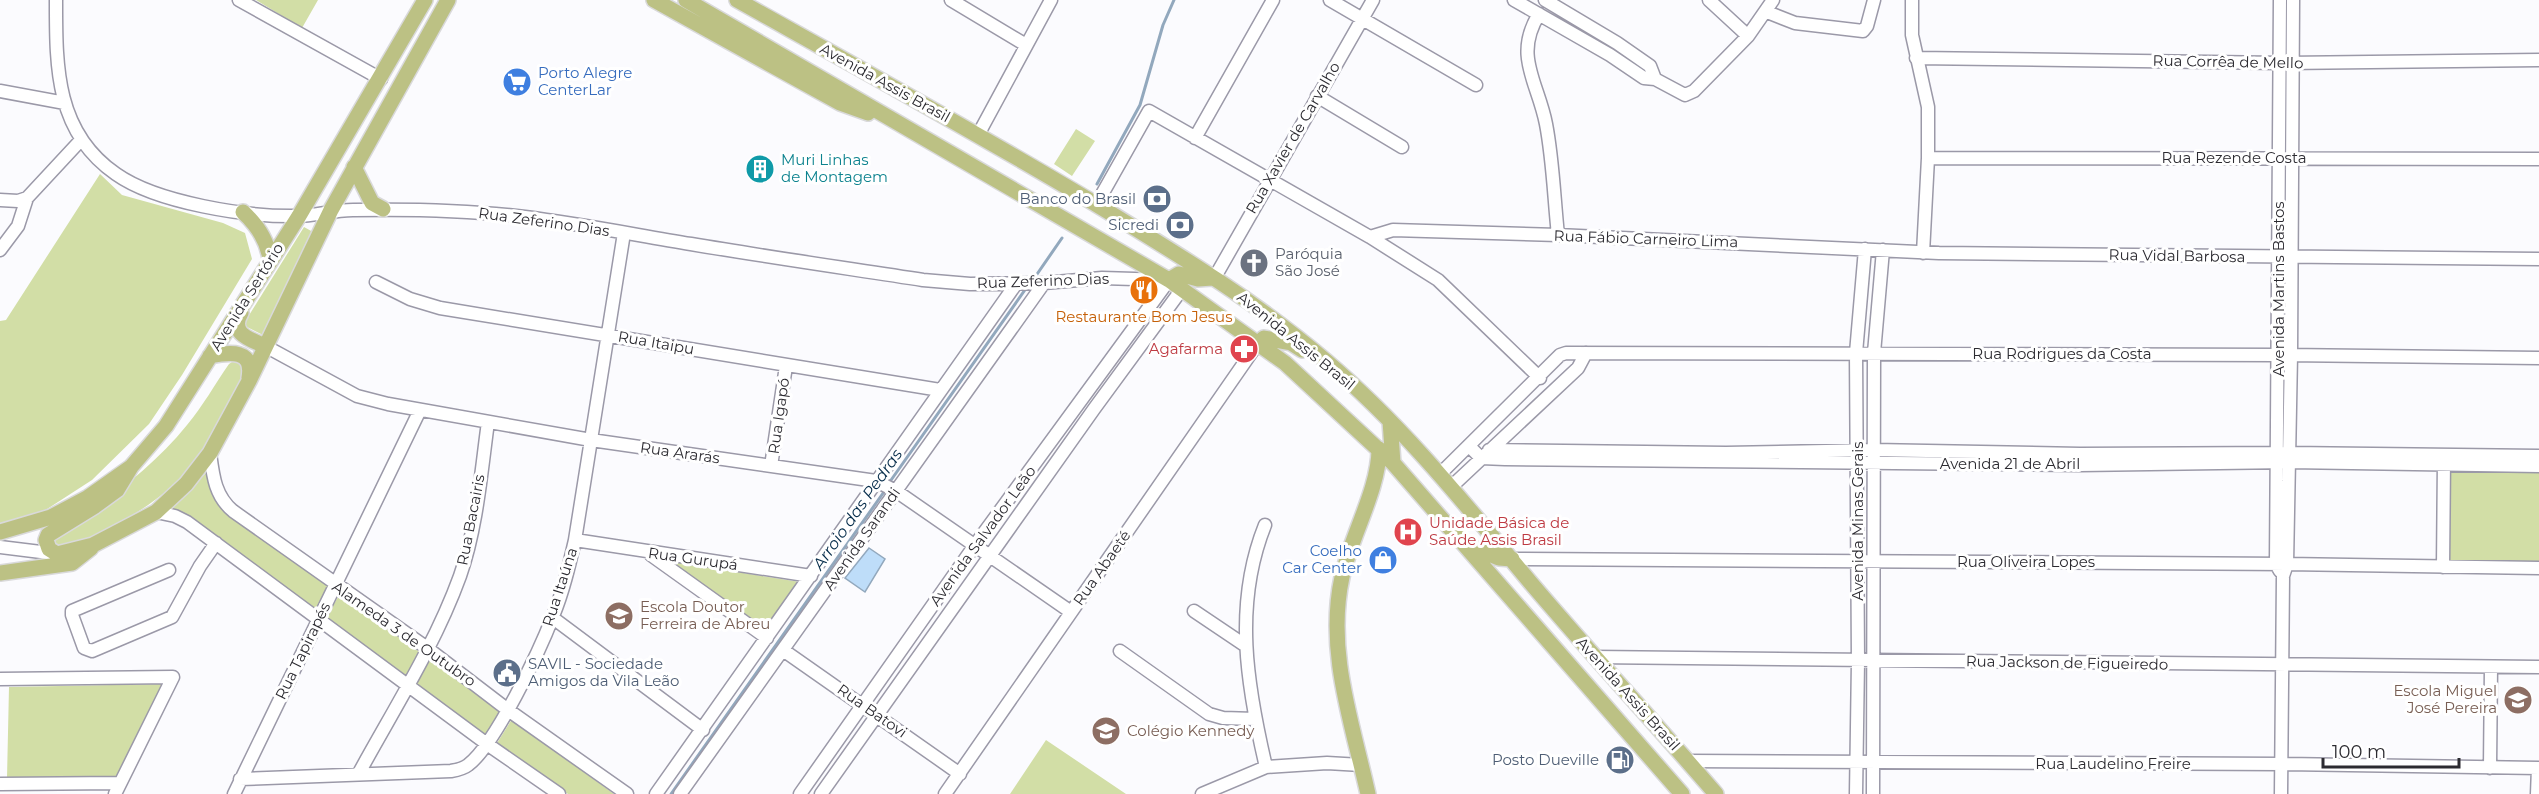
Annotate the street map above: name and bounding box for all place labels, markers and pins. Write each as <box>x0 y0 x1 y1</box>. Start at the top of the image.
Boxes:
place label: Porto Alegre CenterLar <box>538 63 632 99</box>
supermarket icon: Porto Alegre CenterLar <box>501 66 533 98</box>
place label: Muri Linhas de Montagem <box>781 150 888 186</box>
building icon: Muri Linhas de Montagem <box>744 153 776 185</box>
bank icon: Banco do Brasil <box>1141 183 1173 215</box>
place label: Banco do Brasil <box>1020 189 1136 208</box>
bank icon: Sicredi <box>1164 209 1196 241</box>
place label: Sicredi <box>1108 215 1159 234</box>
place label: Paróquia São José <box>1275 244 1343 280</box>
church icon: Paróquia São José <box>1238 247 1270 279</box>
restaurant icon: Restaurante Bom Jesus <box>1128 274 1160 306</box>
place label: Restaurante Bom Jesus <box>1056 307 1233 326</box>
pharmacy icon: Agafarma <box>1228 333 1260 365</box>
place label: Agafarma <box>1149 339 1223 358</box>
place label: Unidade Básica de Saúde Assis Brasil <box>1429 513 1569 549</box>
hospital icon: Unidade Básica de Saúde Assis Brasil <box>1392 516 1424 548</box>
place label: Coelho Car Center <box>1282 541 1362 577</box>
shop icon: Coelho Car Center <box>1367 544 1399 576</box>
place label: Escola Doutor Ferreira de Abreu <box>640 597 770 633</box>
school or university icon: Escola Doutor Ferreira de Abreu <box>603 600 635 632</box>
place label: SAVIL - Sociedade Amigos da Vila Leão <box>528 654 679 690</box>
public building icon: SAVIL - Sociedade Amigos da Vila Leão <box>491 657 523 689</box>
place label: Escola Miguel José Pereira <box>2393 681 2497 717</box>
school or university icon: Escola Miguel José Pereira <box>2502 684 2534 716</box>
school or university icon: Colégio Kennedy <box>1090 715 1122 747</box>
place label: Colégio Kennedy <box>1127 721 1255 740</box>
fuel station icon: Posto Dueville <box>1604 744 1636 776</box>
place label: Posto Dueville <box>1492 750 1599 769</box>

